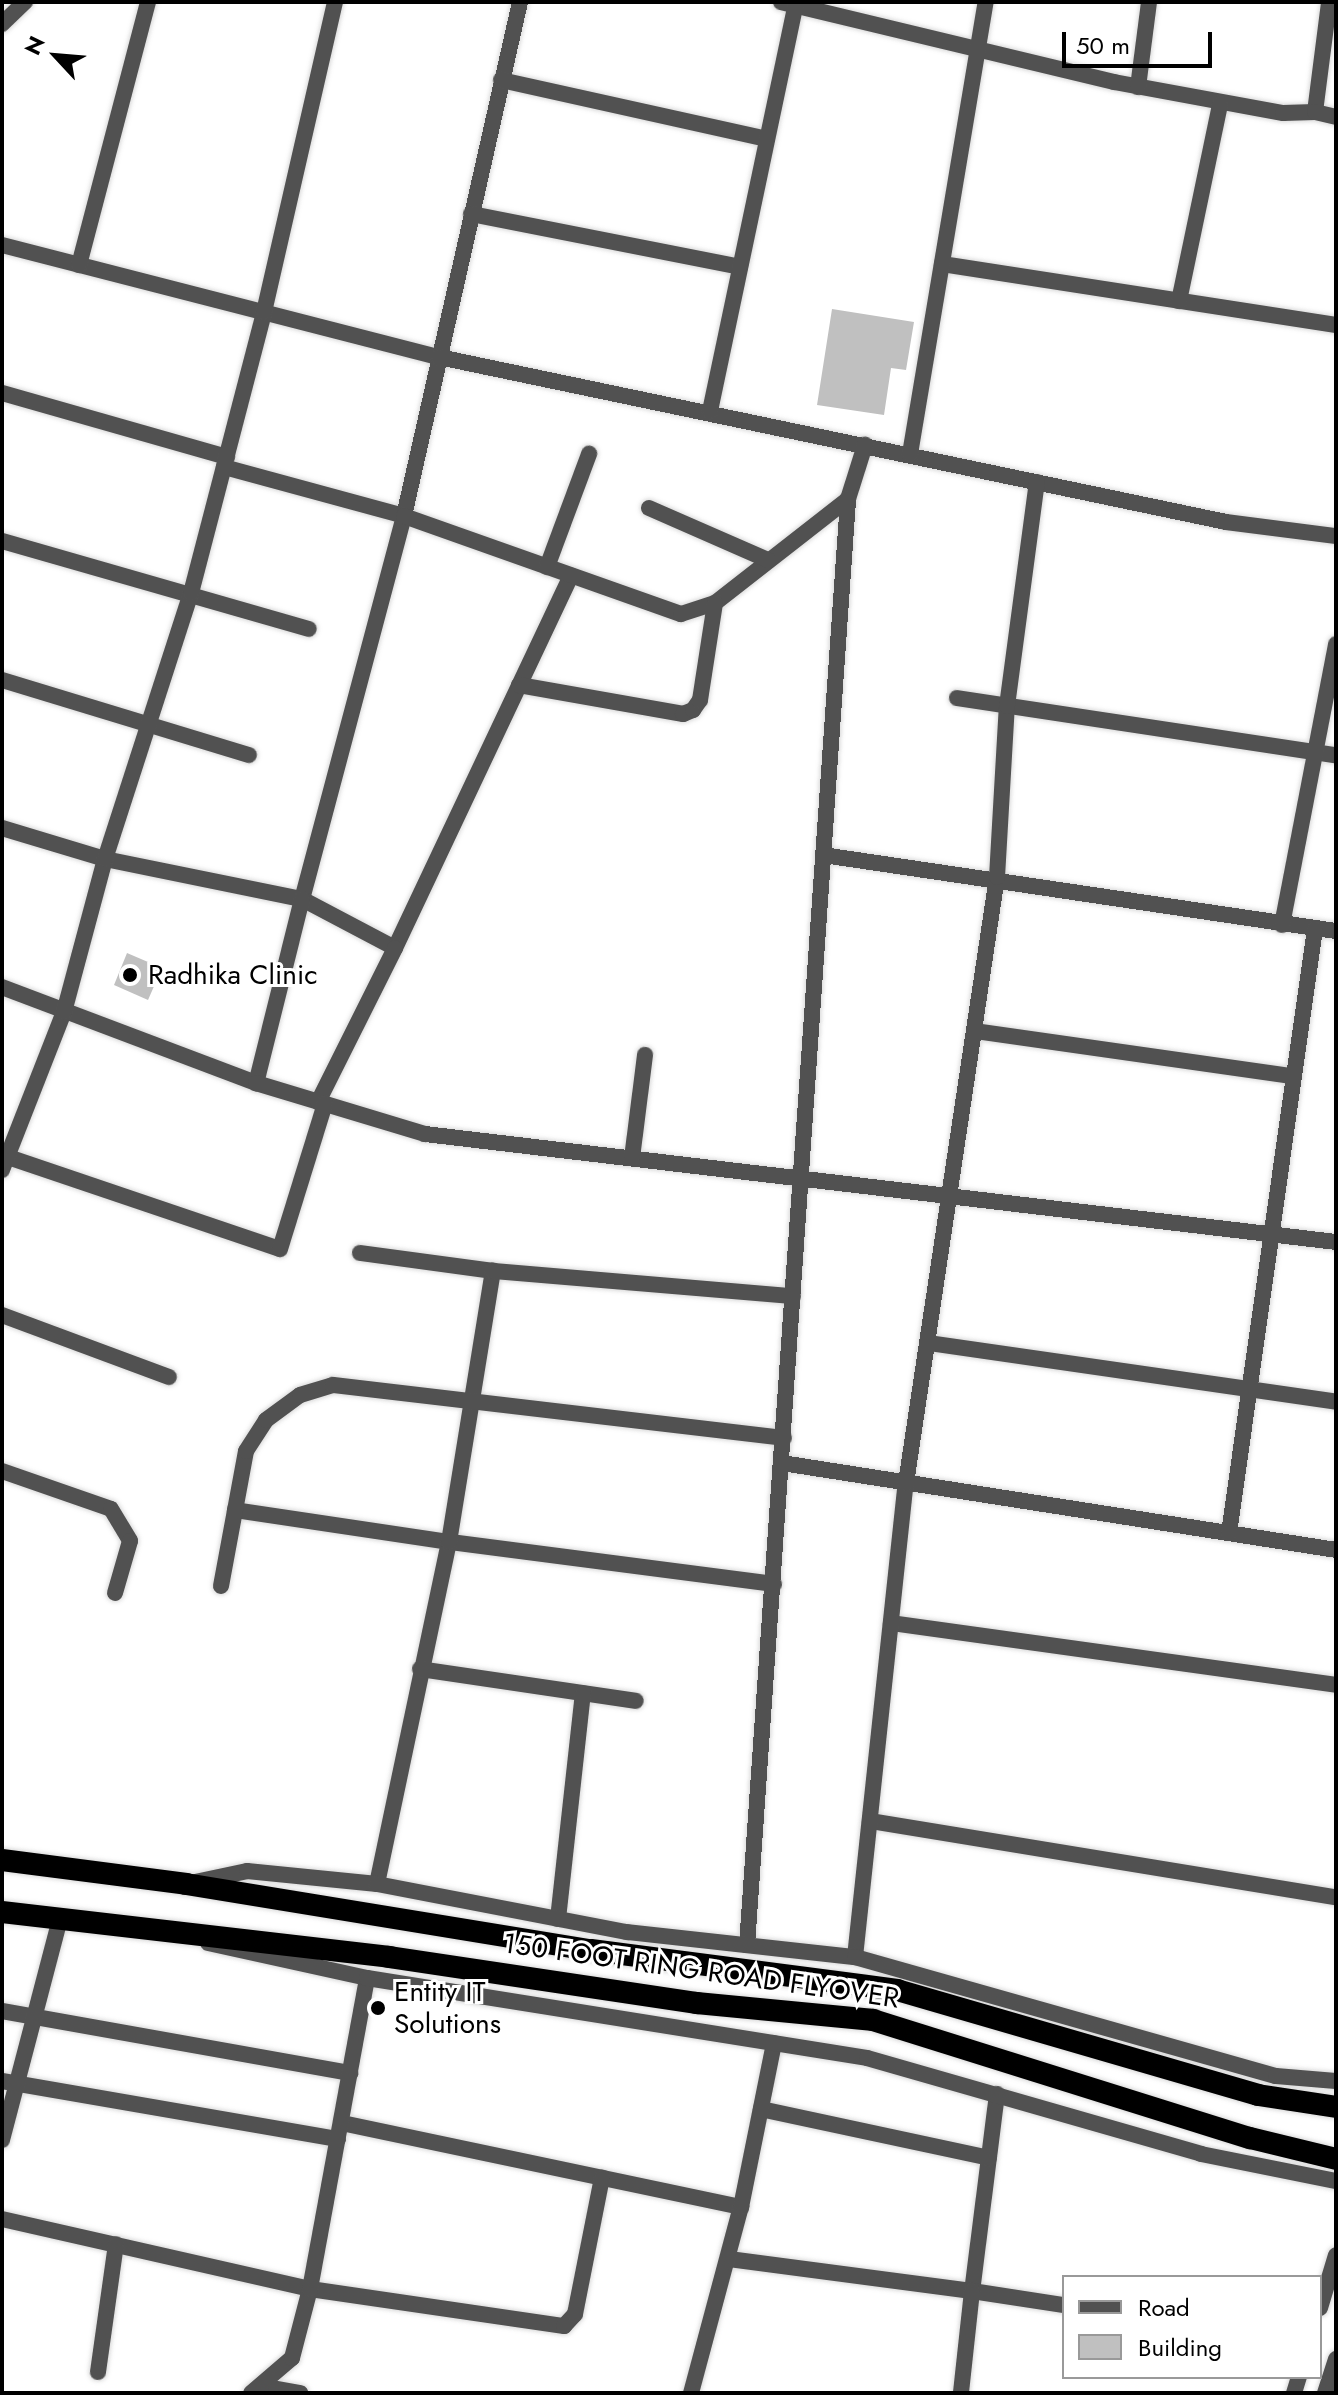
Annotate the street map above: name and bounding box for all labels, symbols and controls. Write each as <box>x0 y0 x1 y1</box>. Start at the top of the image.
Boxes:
north arrow <box>16 16 96 96</box>
scale bar <box>1066 16 1216 66</box>
text: 50 m <box>1076 28 1130 63</box>
text: N <box>16 31 53 60</box>
place label: Radhika Clinic <box>148 958 318 992</box>
marker: Radhika Clinic <box>119 964 141 986</box>
street label: 150 FOOT RING ROAD FLYOVER <box>501 1927 901 2015</box>
place label: Entity IT Solutions <box>394 1975 501 2041</box>
marker: Entity IT Solutions <box>369 1999 387 2017</box>
legend <box>1062 2275 1322 2379</box>
text: Road <box>1138 2290 1190 2325</box>
text: Building <box>1138 2330 1222 2365</box>

